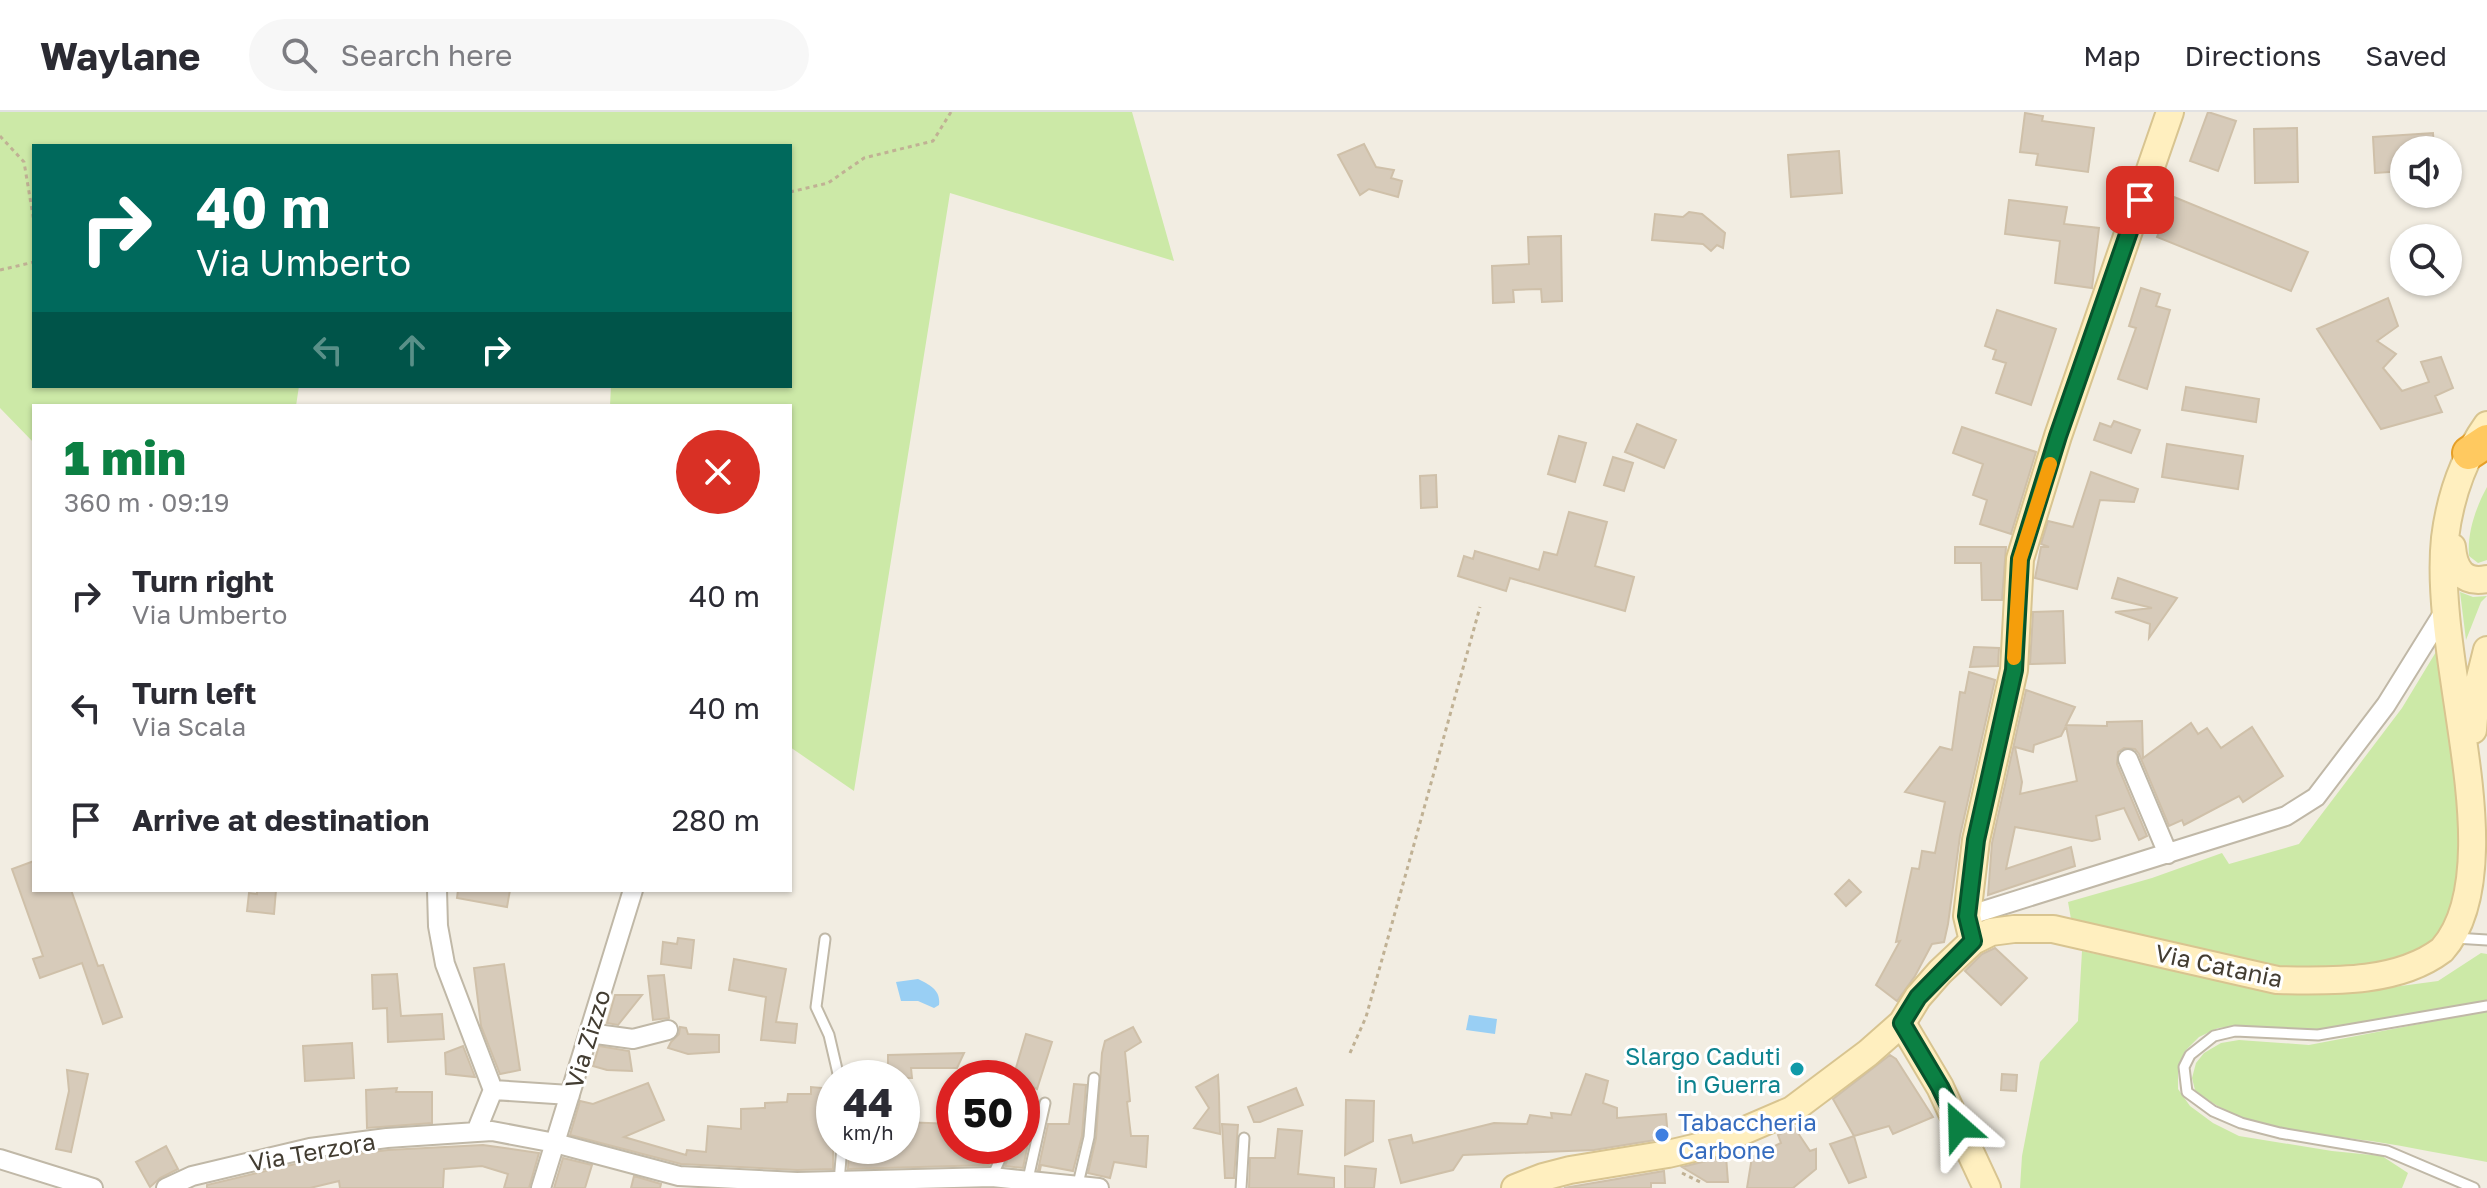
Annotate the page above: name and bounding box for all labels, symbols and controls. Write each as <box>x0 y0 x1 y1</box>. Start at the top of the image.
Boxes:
search box <box>249 19 809 91</box>
text: Waylane <box>40 33 201 78</box>
icon: search <box>277 33 321 77</box>
text: Search here <box>341 37 512 73</box>
text: Map <box>2083 39 2140 72</box>
text: Directions <box>2184 39 2321 72</box>
text: Saved <box>2365 39 2447 72</box>
map controls <box>2390 136 2462 296</box>
button: sound <box>2390 136 2462 208</box>
pin <box>2106 166 2174 234</box>
text: 40 m <box>196 173 330 240</box>
icon: right <box>64 176 168 280</box>
icon: arrive <box>2118 178 2162 222</box>
button: search <box>2390 224 2462 296</box>
text: Via Umberto <box>196 241 411 284</box>
icon: left <box>306 328 350 372</box>
icon: ahead <box>390 328 434 372</box>
icon: right <box>474 328 518 372</box>
text: 1 min <box>64 428 186 486</box>
button: close <box>676 430 760 514</box>
text: 360 m · 09:19 <box>64 487 229 518</box>
text: Turn right <box>132 563 274 599</box>
icon: right <box>64 574 108 618</box>
text: 40 m <box>689 578 760 614</box>
text: Via Umberto <box>132 599 287 630</box>
text: Turn left <box>132 675 257 711</box>
icon: left <box>64 686 108 730</box>
text: 40 m <box>689 690 760 726</box>
text: Via Scala <box>132 711 246 742</box>
icon: arrive <box>64 798 108 842</box>
text: Arrive at destination <box>132 802 429 838</box>
text: 280 m <box>672 802 760 838</box>
street label: Via Catania <box>2153 937 2285 993</box>
street label: Via Zizzo <box>558 986 616 1092</box>
place label: Slargo Caduti in Guerra <box>1625 1041 1781 1098</box>
speed limit sign: 50 <box>936 1060 1040 1164</box>
marker: Slargo Caduti in Guerra <box>1788 1060 1806 1078</box>
text: 44 <box>843 1078 893 1126</box>
position arrow <box>1917 1084 2001 1168</box>
place label: Tabaccheria Carbone <box>1678 1107 1817 1164</box>
text: km/h <box>843 1120 893 1144</box>
street label: Via Terzora <box>247 1126 377 1176</box>
marker: Tabaccheria Carbone <box>1653 1126 1671 1144</box>

